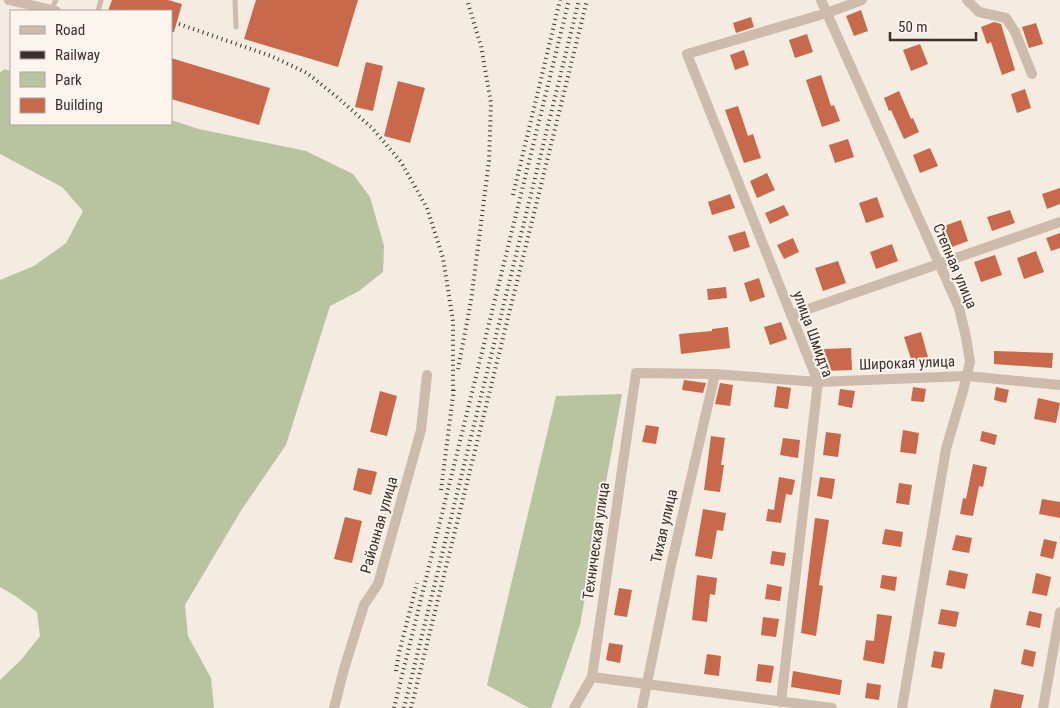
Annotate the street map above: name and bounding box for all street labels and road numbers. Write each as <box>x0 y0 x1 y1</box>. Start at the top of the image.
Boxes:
street label: Степная улица <box>929 221 981 311</box>
street label: улица Шмидта <box>789 288 837 380</box>
street label: Широкая улица <box>859 352 955 374</box>
street label: Районная улица <box>357 474 401 576</box>
street label: Техническая улица <box>579 481 613 601</box>
street label: Тихая улица <box>647 487 681 565</box>

